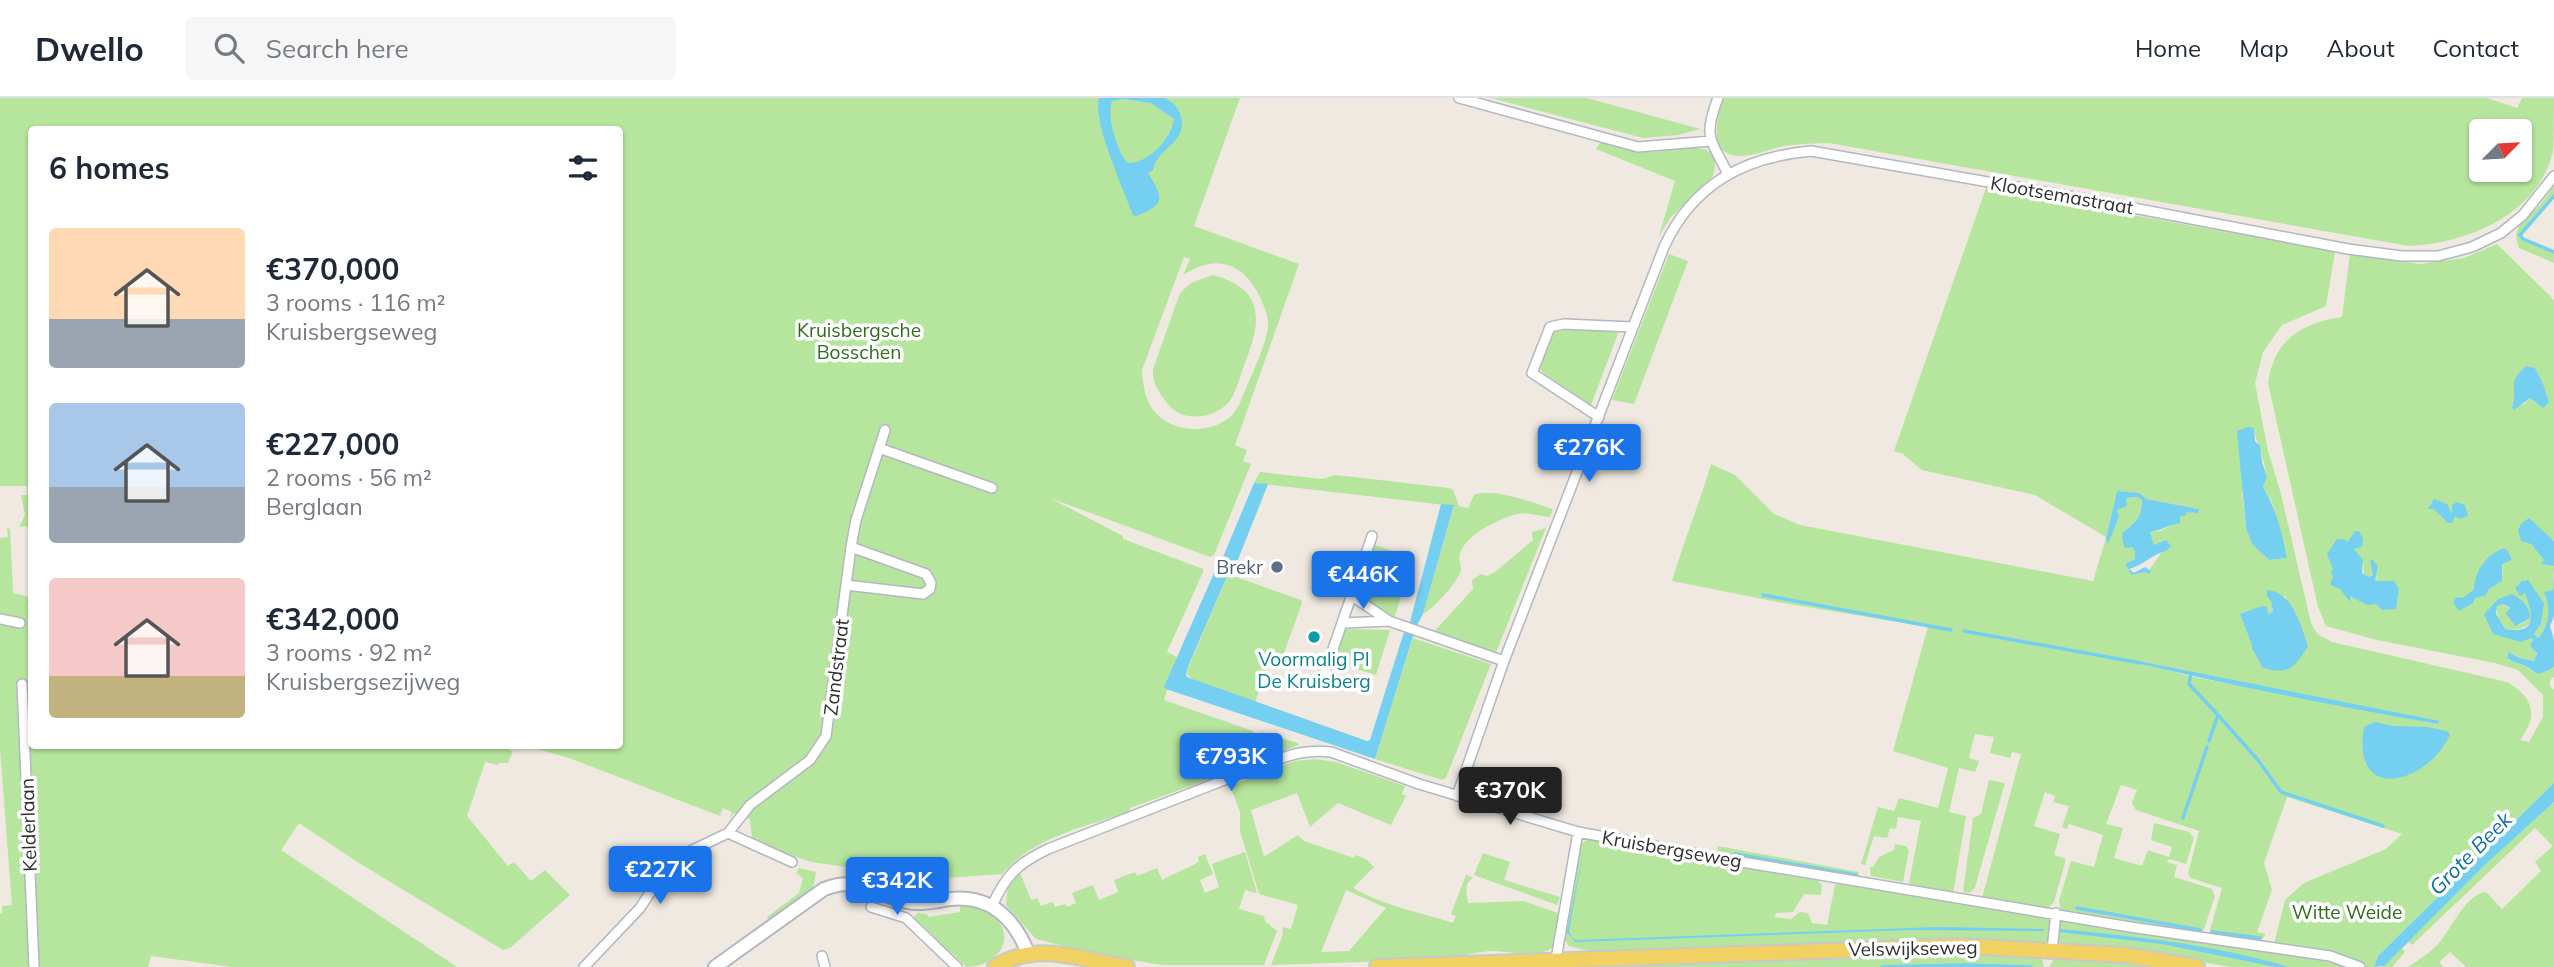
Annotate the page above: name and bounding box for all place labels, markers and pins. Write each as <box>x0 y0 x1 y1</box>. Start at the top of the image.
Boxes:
pin: €276K <box>1540 424 1638 484</box>
pin: €446K <box>1314 552 1412 611</box>
place label: Brekr <box>1216 555 1263 579</box>
marker: Brekr <box>1269 559 1285 575</box>
marker: Voormalig PI De Kruisberg <box>1306 629 1322 645</box>
place label: Voormalig PI De Kruisberg <box>1257 647 1371 693</box>
pin: €793K <box>1182 734 1280 793</box>
pin: €370K <box>1461 768 1559 827</box>
pin: €227K <box>611 846 709 906</box>
pin: €342K <box>848 858 946 917</box>

